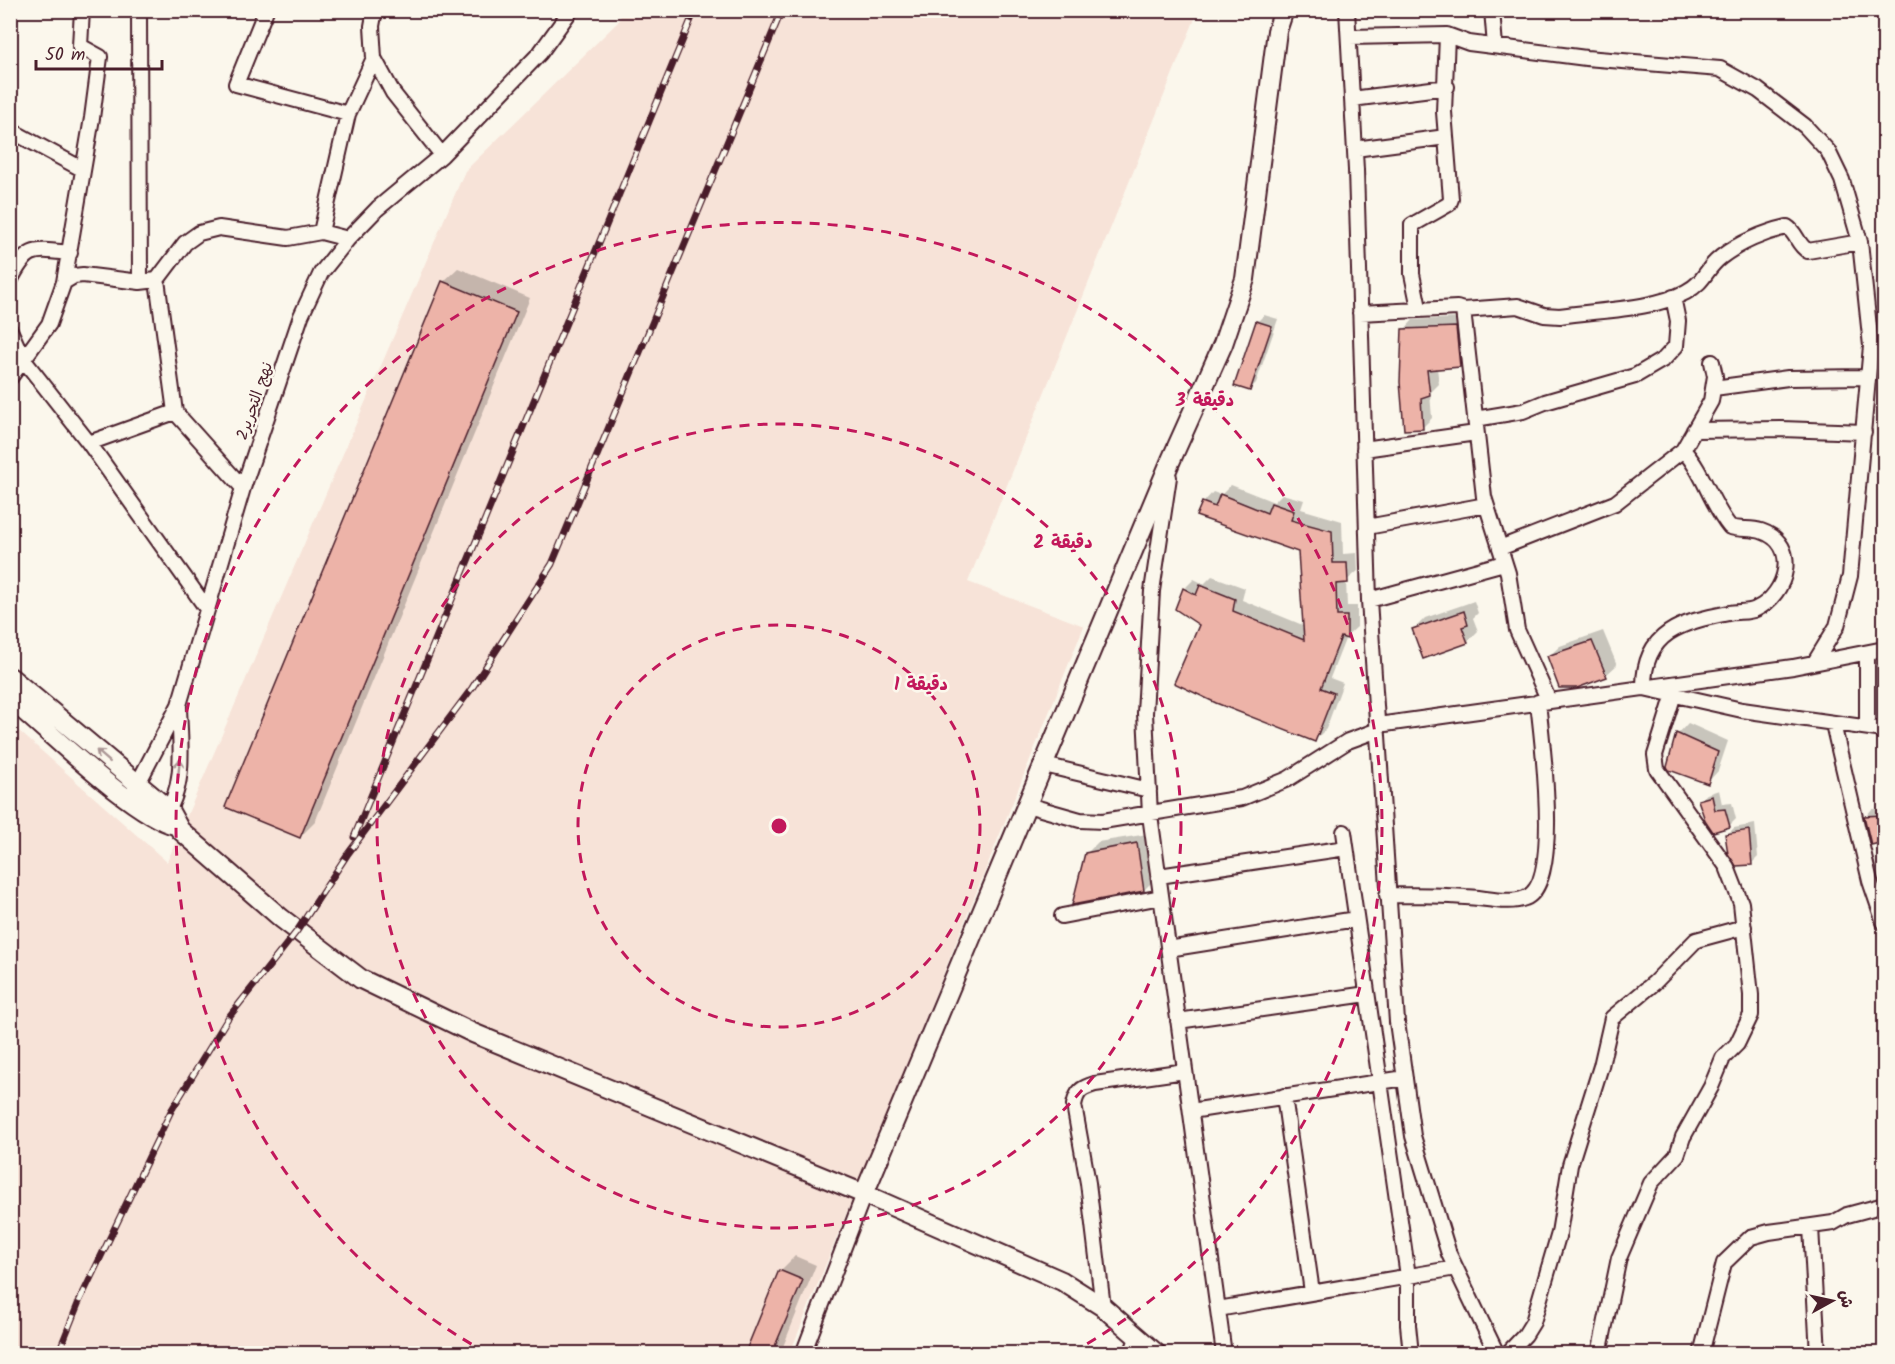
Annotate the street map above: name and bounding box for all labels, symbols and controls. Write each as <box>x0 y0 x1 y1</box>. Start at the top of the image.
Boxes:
scale bar <box>36 33 162 71</box>
text: 50 m <box>45 41 85 70</box>
street label: نهج التحرير2 <box>230 359 280 443</box>
text: 3 دقيقة <box>1175 387 1234 416</box>
text: 2 دقيقة <box>1034 529 1092 558</box>
text: 1 دقيقة <box>894 671 948 700</box>
one-way arrow <box>96 749 111 763</box>
one-way arrow <box>174 758 185 778</box>
centre of rings <box>769 816 789 836</box>
north arrow <box>1802 1271 1862 1331</box>
text: ش <box>1832 1289 1859 1310</box>

